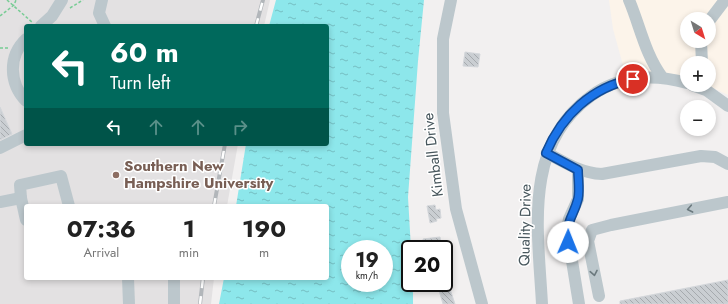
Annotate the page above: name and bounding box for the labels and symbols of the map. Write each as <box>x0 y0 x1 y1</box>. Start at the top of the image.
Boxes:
north arrow <box>680 12 716 48</box>
pin <box>616 62 650 96</box>
street label: Kimball Drive <box>417 111 449 198</box>
place label: Southern New Hampshire University <box>124 155 273 194</box>
marker: Southern New Hampshire University <box>111 170 121 180</box>
street label: Quality Drive <box>513 183 537 266</box>
one-way arrow <box>686 205 693 213</box>
position arrow <box>547 221 589 263</box>
speed limit sign: 20 <box>401 240 453 292</box>
one-way arrow <box>589 270 598 276</box>

